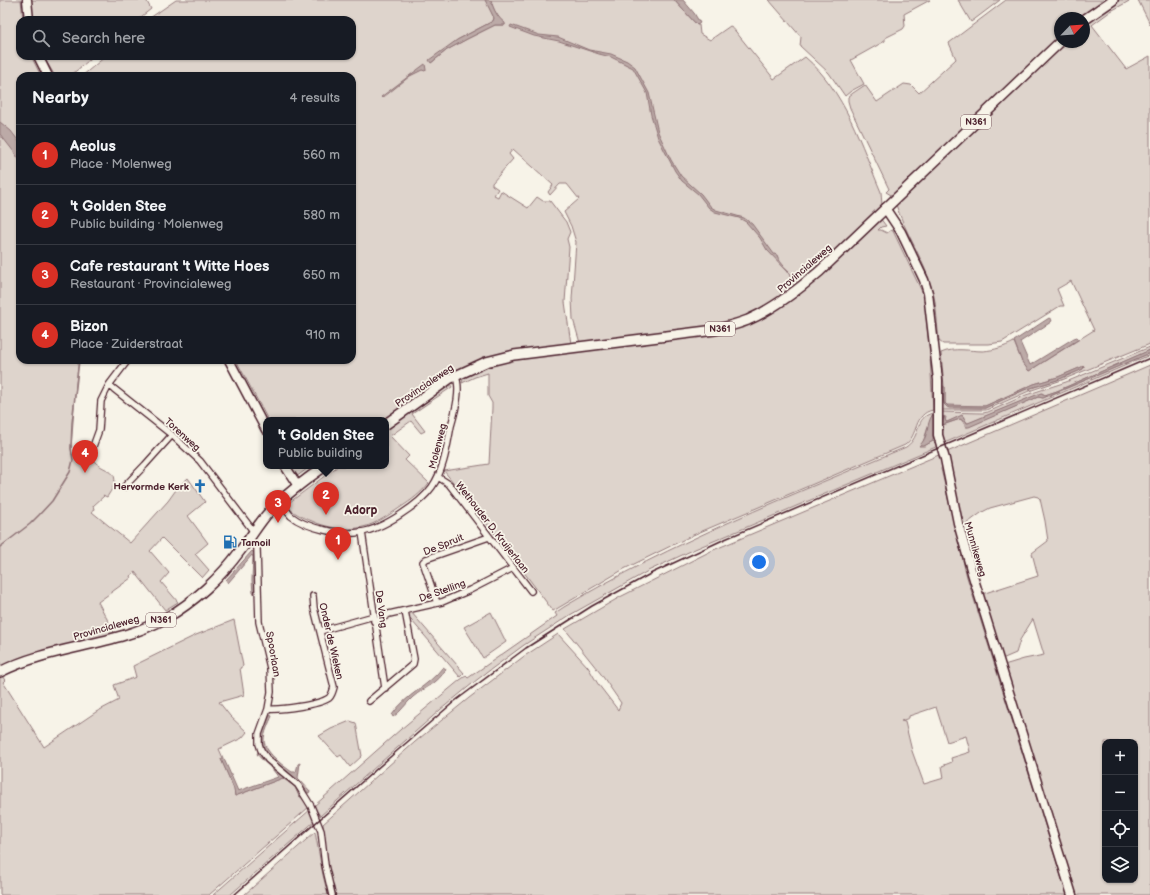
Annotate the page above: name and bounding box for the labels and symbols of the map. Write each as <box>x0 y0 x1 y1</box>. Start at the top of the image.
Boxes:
north arrow <box>1054 12 1090 48</box>
road number: N361 <box>961 115 991 129</box>
street label: Provincialeweg <box>775 242 834 296</box>
road number: N361 <box>705 322 735 336</box>
street label: Provincialeweg <box>393 362 456 410</box>
street label: Torenweg <box>162 416 203 454</box>
street label: Molenweg <box>427 422 449 470</box>
pin: 4 <box>72 440 98 473</box>
church icon: Hervormde Kerk <box>192 478 208 494</box>
street label: Wethouder D. Kruijerlaan <box>453 480 532 576</box>
place label: Hervormde Kerk <box>113 481 190 493</box>
pin: 2 <box>313 482 339 515</box>
pin: 3 <box>265 490 291 523</box>
district label: Adorp <box>344 503 378 518</box>
street label: Munnikeweg <box>961 520 989 578</box>
pin: 1 <box>325 527 351 560</box>
street label: De Spruit <box>422 531 465 558</box>
fuel station icon: Tamoil <box>222 534 238 550</box>
place label: Tamoil <box>241 537 271 549</box>
your location <box>749 552 769 572</box>
street label: De Stelling <box>417 577 467 605</box>
street label: De Vang <box>372 590 390 629</box>
street label: Onder de Wieken <box>316 602 346 681</box>
street label: Provincialeweg <box>72 613 141 643</box>
road number: N361 <box>146 613 176 627</box>
street label: Spoorlaan <box>263 631 283 678</box>

